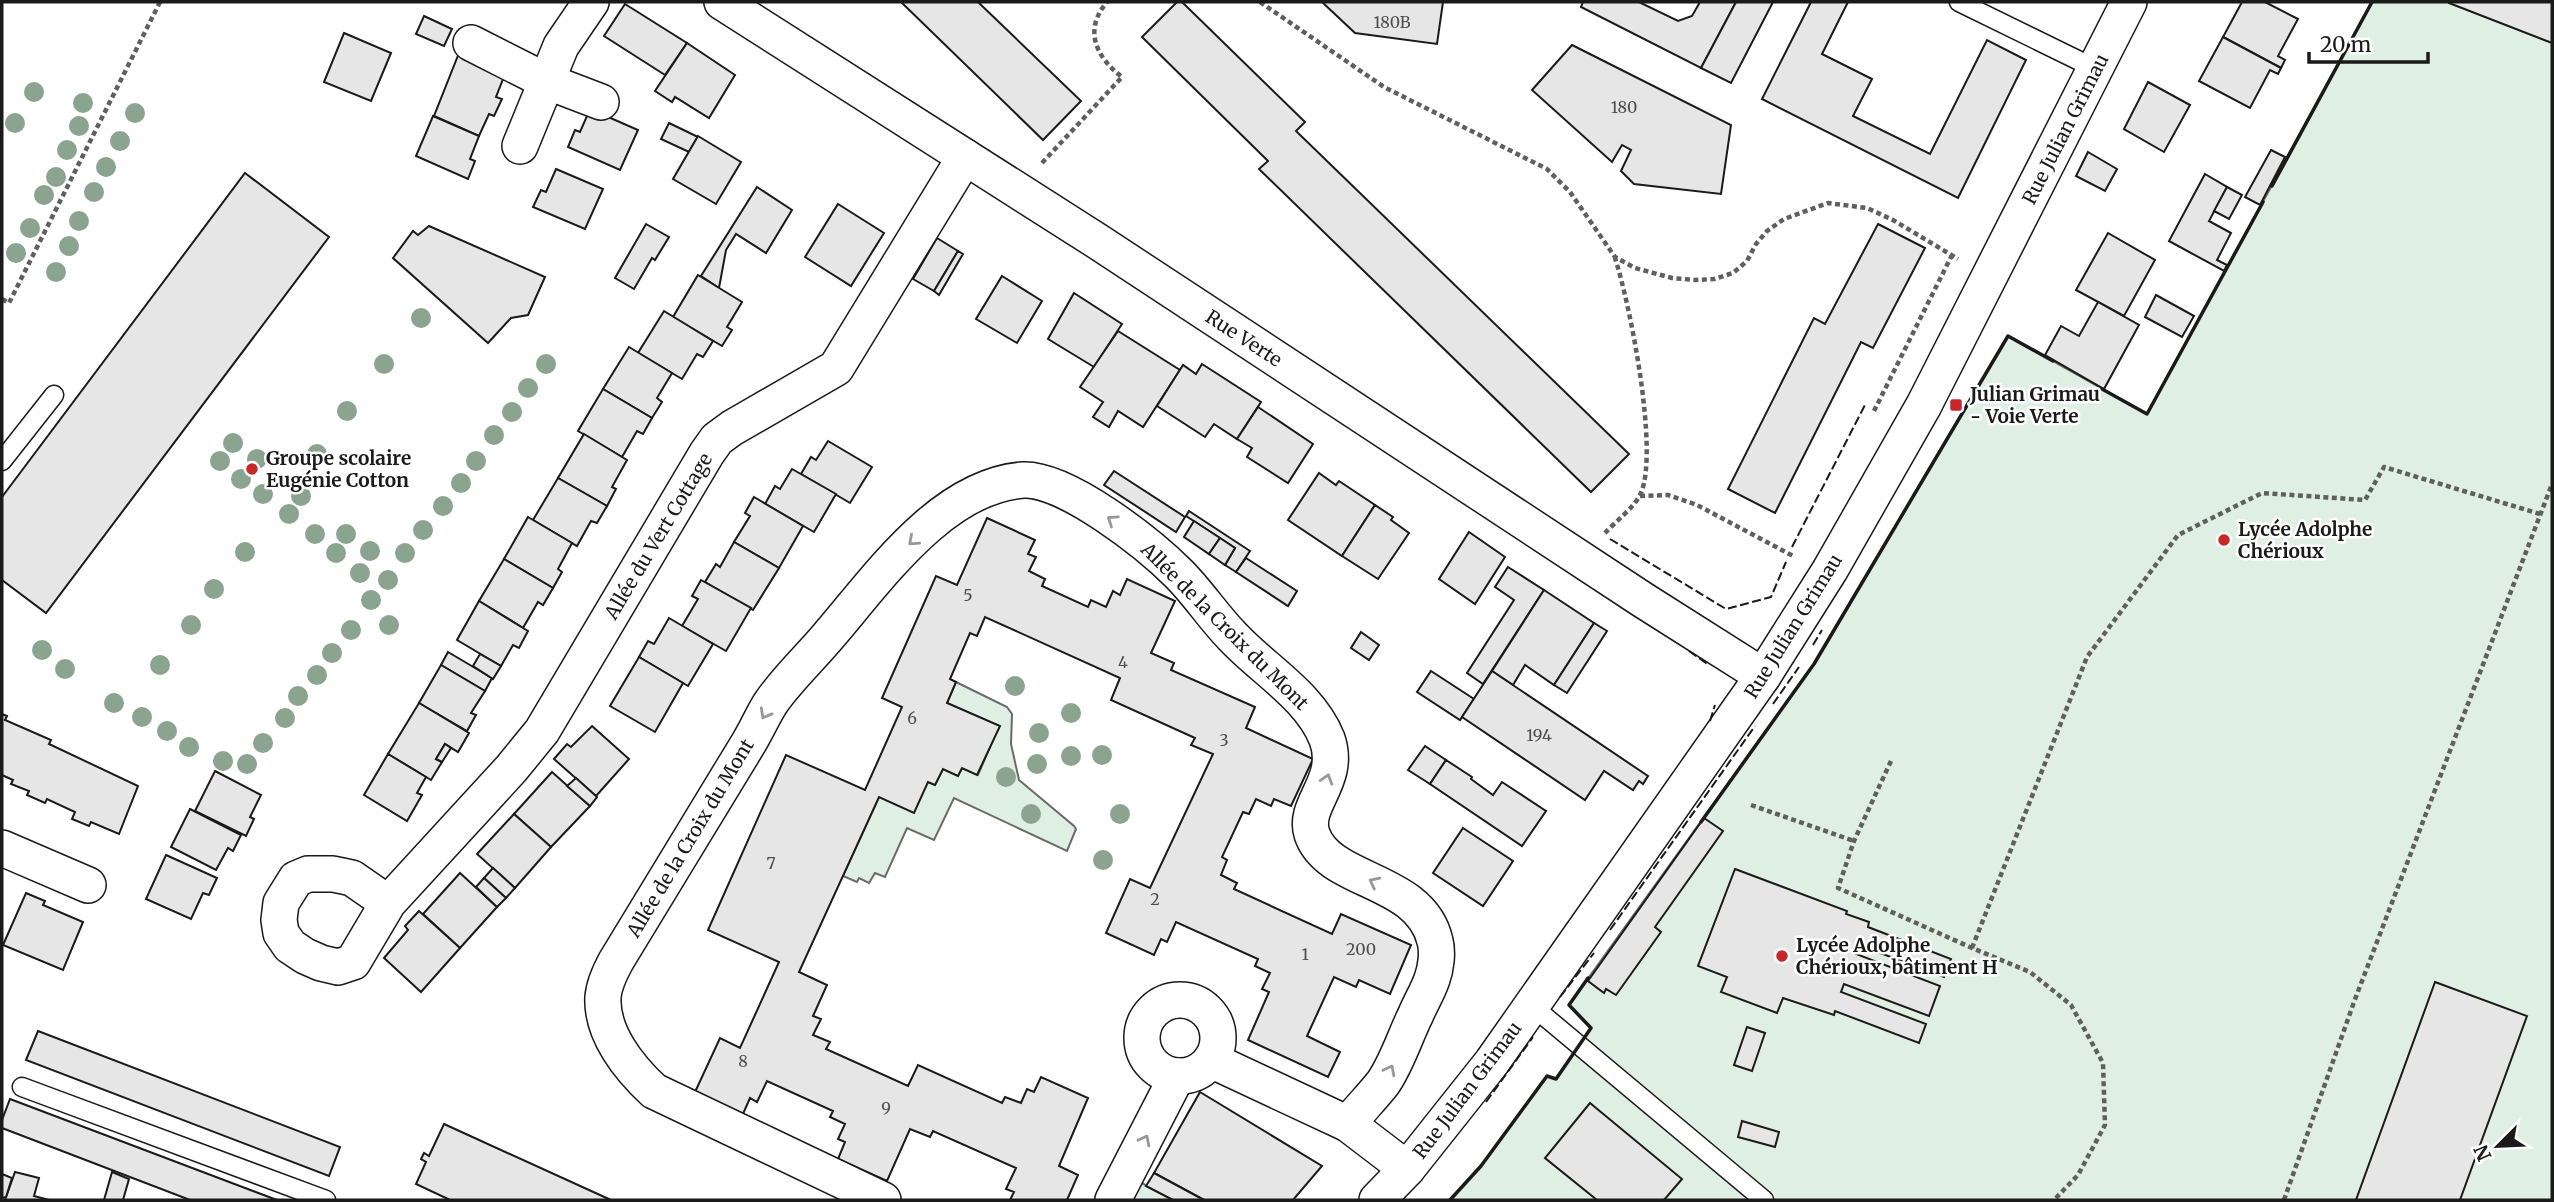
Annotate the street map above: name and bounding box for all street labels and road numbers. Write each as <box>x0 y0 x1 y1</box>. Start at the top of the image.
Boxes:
street label: Rue Julian Grimau <box>2017 50 2113 208</box>
street label: Rue Verte <box>1201 304 1287 372</box>
street label: Allée du Vert Cottage <box>598 448 717 624</box>
street label: Allée de la Croix du Mont <box>1135 536 1314 715</box>
street label: Rue Julian Grimau <box>1739 549 1847 703</box>
street label: Allée de la Croix du Mont <box>621 734 759 942</box>
street label: Rue Julian Grimau <box>1408 1017 1526 1163</box>

